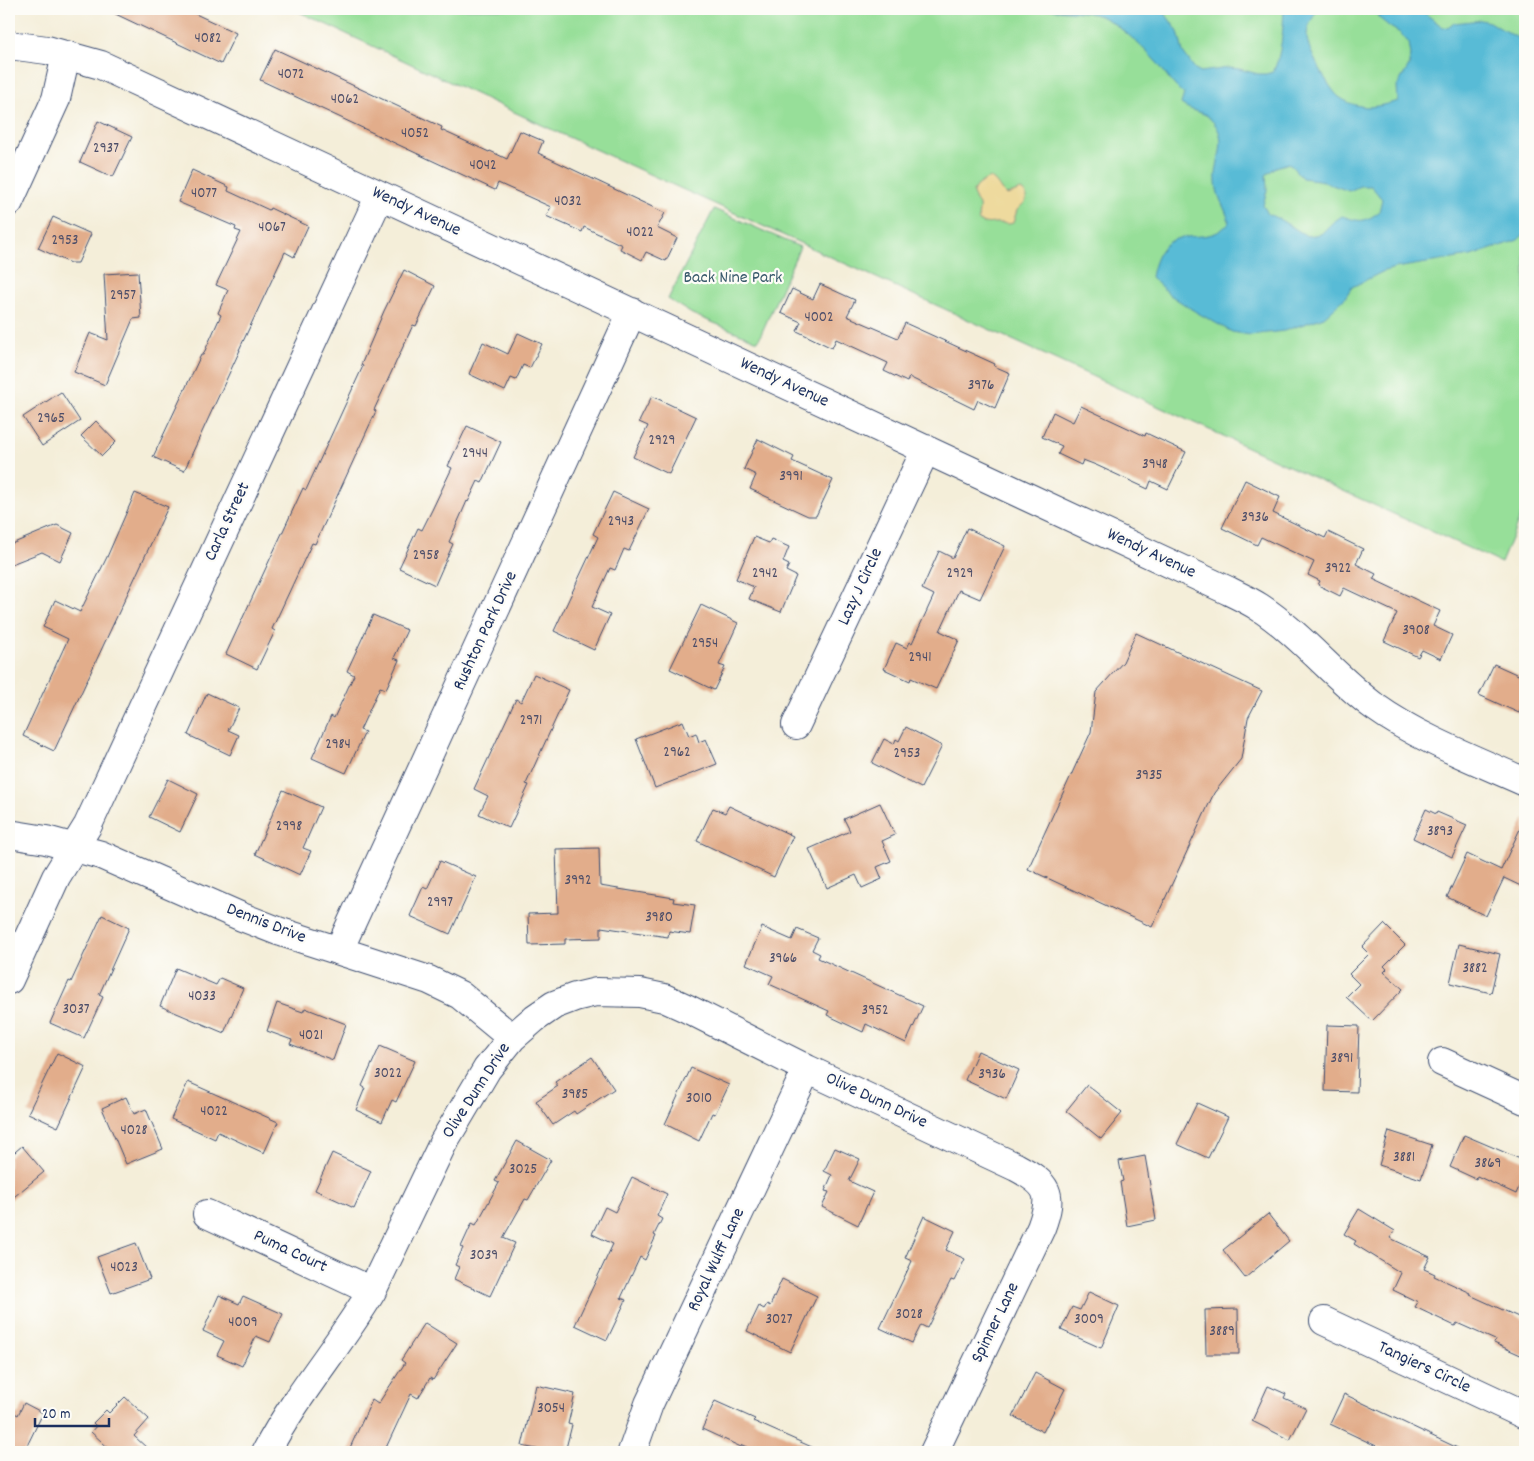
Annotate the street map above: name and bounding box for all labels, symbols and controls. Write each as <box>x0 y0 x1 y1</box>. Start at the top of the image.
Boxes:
house number: 4082 <box>195 28 221 50</box>
house number: 4072 <box>278 64 304 86</box>
house number: 4062 <box>331 89 359 111</box>
house number: 4052 <box>401 123 429 145</box>
house number: 2937 <box>93 138 119 160</box>
house number: 4042 <box>469 155 497 177</box>
street label: Wendy Avenue <box>367 180 465 244</box>
house number: 4077 <box>191 183 217 205</box>
house number: 4032 <box>554 191 582 213</box>
house number: 4067 <box>258 217 286 239</box>
house number: 4022 <box>626 222 654 244</box>
house number: 2953 <box>51 230 79 252</box>
park label: Back Nine Park <box>684 266 782 291</box>
house number: 2957 <box>110 285 136 307</box>
house number: 4002 <box>804 307 834 329</box>
street label: Wendy Avenue <box>735 351 833 415</box>
house number: 3976 <box>968 375 994 397</box>
house number: 2965 <box>37 408 65 430</box>
house number: 2929 <box>649 430 675 452</box>
house number: 2944 <box>462 443 488 465</box>
house number: 3948 <box>1142 454 1168 476</box>
house number: 3991 <box>779 466 803 488</box>
street label: Carla Street <box>199 478 257 566</box>
house number: 3936 <box>1241 507 1269 529</box>
house number: 2943 <box>608 511 634 533</box>
street label: Wendy Avenue <box>1102 522 1200 586</box>
street label: Lazy J Circle <box>832 544 890 630</box>
house number: 2958 <box>413 545 439 567</box>
house number: 3922 <box>1325 558 1351 580</box>
house number: 2942 <box>752 563 778 585</box>
house number: 2929 <box>947 563 973 585</box>
street label: Rushton Park Drive <box>447 567 525 695</box>
house number: 3908 <box>1402 620 1430 642</box>
house number: 2954 <box>692 633 718 655</box>
house number: 2941 <box>909 647 931 669</box>
house number: 2971 <box>520 710 542 732</box>
house number: 2984 <box>325 734 351 756</box>
house number: 2962 <box>663 742 691 764</box>
house number: 2953 <box>893 743 921 765</box>
house number: 3935 <box>1135 765 1163 787</box>
house number: 2998 <box>276 816 302 838</box>
house number: 3893 <box>1427 821 1453 843</box>
house number: 3992 <box>565 870 591 892</box>
house number: 2997 <box>427 892 453 914</box>
street label: Dennis Drive <box>223 897 310 951</box>
house number: 3980 <box>645 907 673 929</box>
house number: 3966 <box>769 948 797 970</box>
house number: 3882 <box>1462 958 1488 980</box>
house number: 4033 <box>188 986 216 1008</box>
house number: 3037 <box>62 999 90 1021</box>
house number: 3952 <box>861 1000 889 1022</box>
house number: 4021 <box>299 1025 323 1047</box>
street label: Olive Dunn Drive <box>437 1038 517 1144</box>
house number: 3891 <box>1331 1048 1353 1070</box>
house number: 3022 <box>374 1063 402 1085</box>
house number: 3936 <box>978 1064 1006 1086</box>
street label: Olive Dunn Drive <box>821 1066 931 1136</box>
house number: 3985 <box>562 1084 588 1106</box>
house number: 3010 <box>686 1088 712 1110</box>
house number: 4022 <box>200 1101 228 1123</box>
house number: 4028 <box>121 1120 147 1142</box>
house number: 3881 <box>1393 1147 1415 1169</box>
house number: 3869 <box>1475 1153 1501 1175</box>
house number: 3025 <box>509 1159 537 1181</box>
street label: Royal Wulff Lane <box>682 1204 752 1316</box>
street label: Puma Court <box>249 1224 331 1280</box>
house number: 3039 <box>470 1245 498 1267</box>
house number: 4023 <box>110 1257 138 1279</box>
street label: Spinner Lane <box>966 1278 1026 1368</box>
house number: 3028 <box>895 1304 923 1326</box>
house number: 3027 <box>765 1309 793 1331</box>
house number: 3009 <box>1074 1309 1104 1331</box>
house number: 4009 <box>228 1312 258 1334</box>
house number: 3889 <box>1209 1321 1235 1343</box>
street label: Tangiers Circle <box>1374 1336 1475 1400</box>
scale bar <box>35 1396 109 1428</box>
house number: 3054 <box>537 1398 565 1420</box>
text: 20 m <box>42 1404 70 1426</box>

